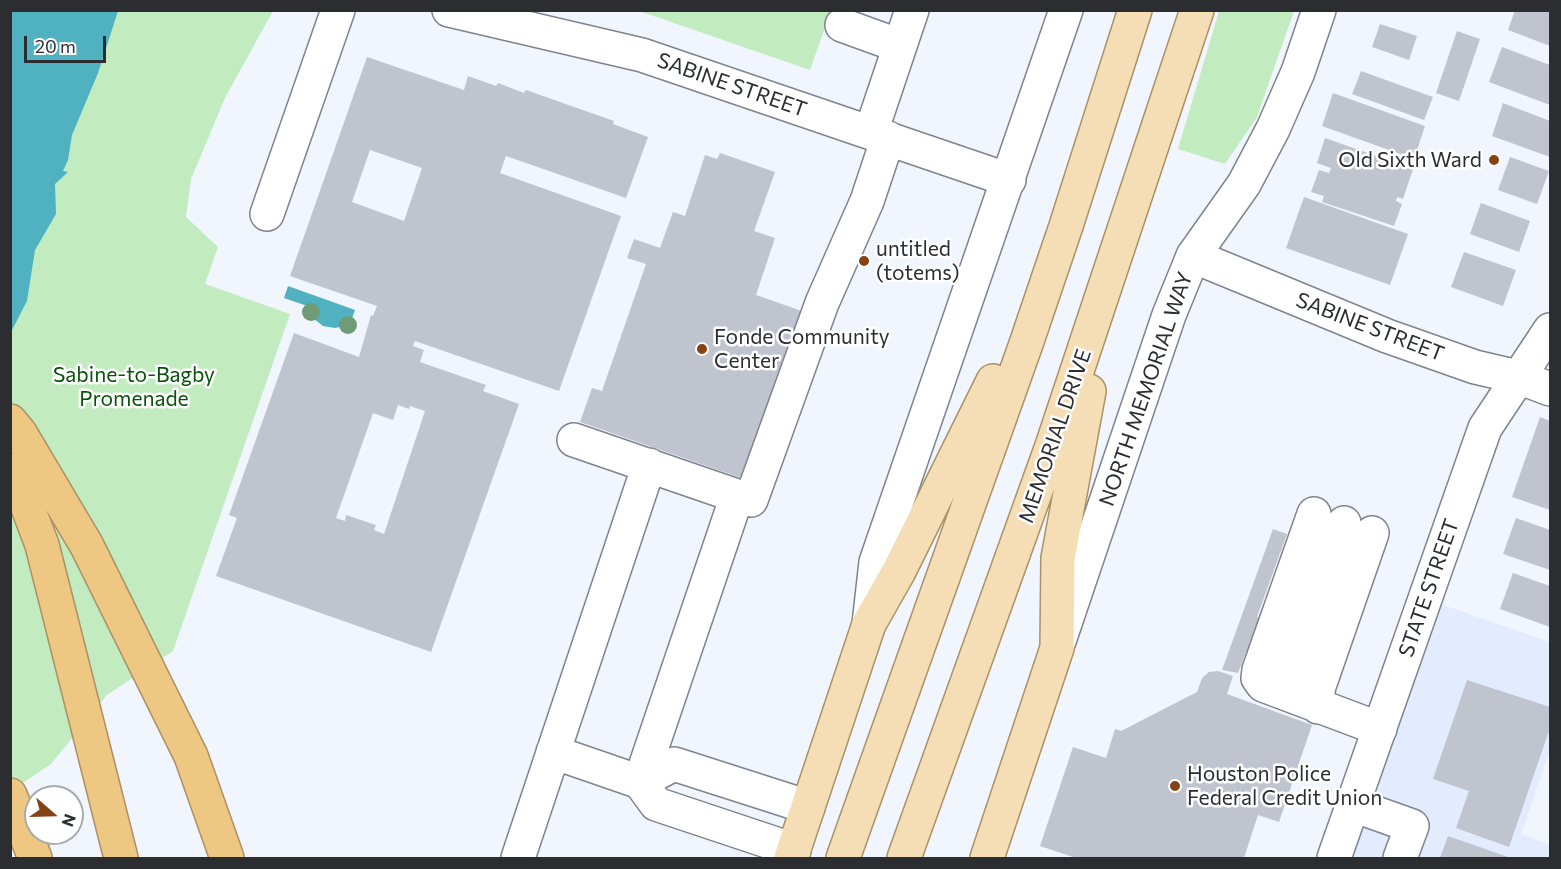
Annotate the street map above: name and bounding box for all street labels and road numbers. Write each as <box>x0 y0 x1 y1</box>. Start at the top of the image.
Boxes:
street label: SABINE STREET <box>654 48 810 122</box>
street label: NORTH MEMORIAL WAY <box>1094 269 1198 509</box>
street label: SABINE STREET <box>1292 287 1448 367</box>
street label: MEMORIAL DRIVE <box>1013 346 1097 526</box>
street label: STATE STREET <box>1394 516 1464 660</box>

